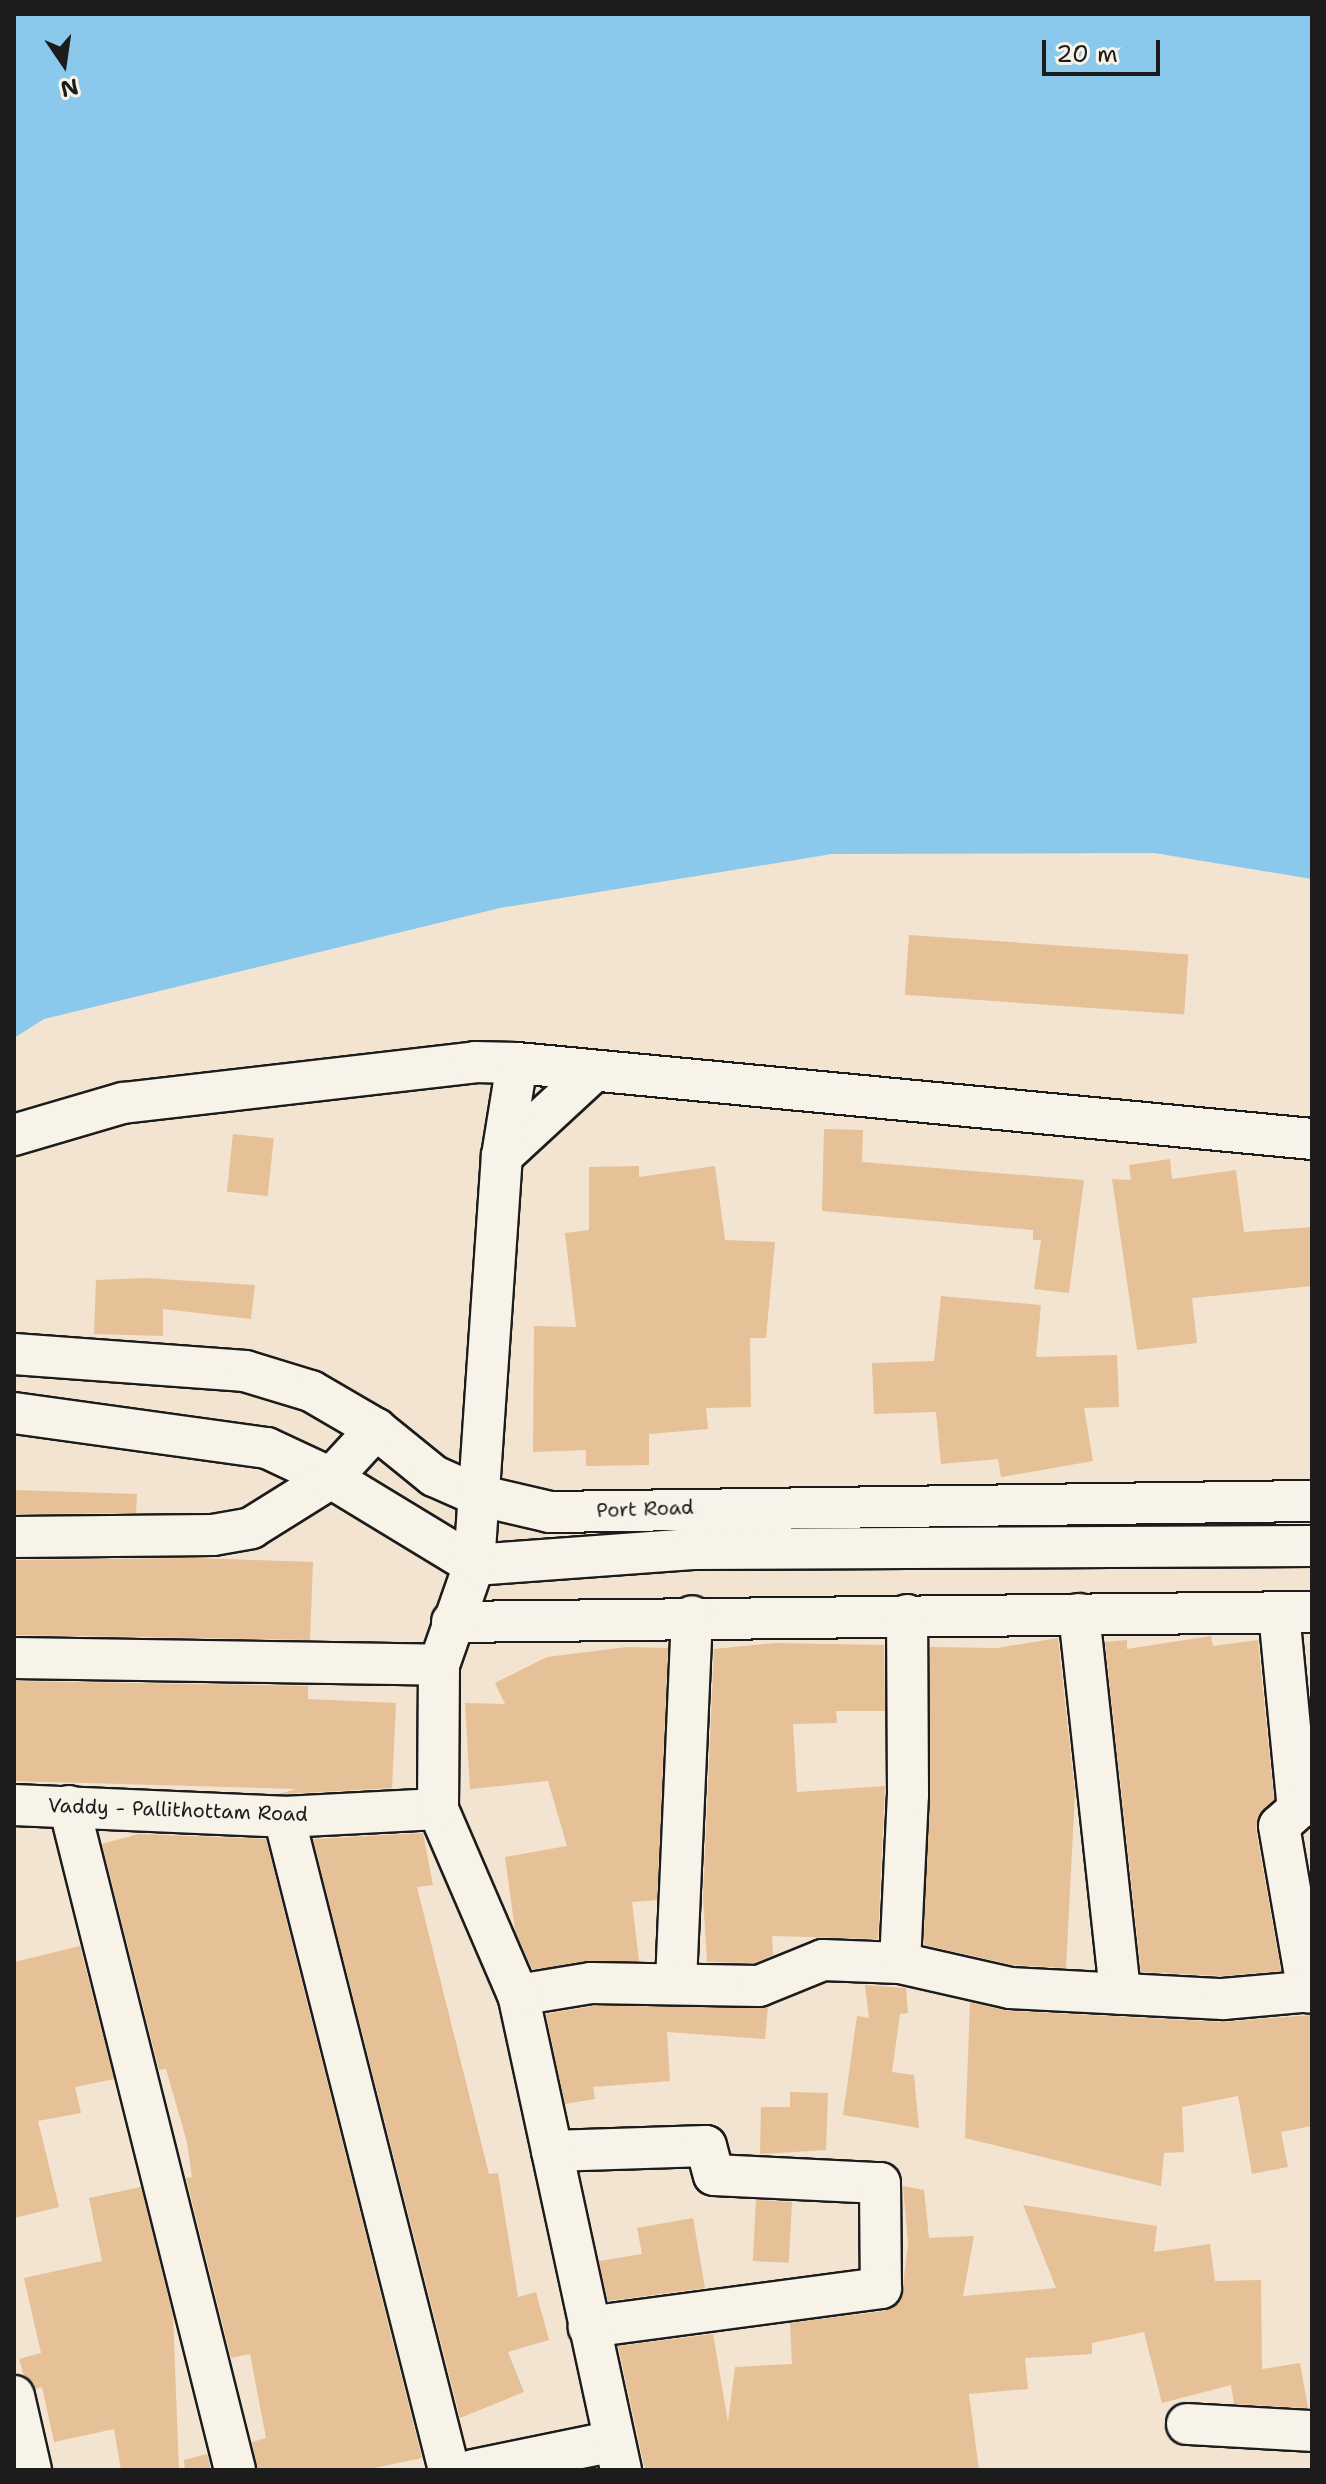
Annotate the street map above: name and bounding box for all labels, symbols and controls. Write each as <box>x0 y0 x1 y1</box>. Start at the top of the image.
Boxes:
north arrow <box>24 24 104 104</box>
scale bar <box>1046 24 1164 74</box>
text: 20 m <box>1056 38 1118 70</box>
text: N <box>58 72 81 104</box>
street label: Port Road <box>596 1495 694 1523</box>
street label: Vaddy - Pallithottam Road <box>48 1793 308 1827</box>

